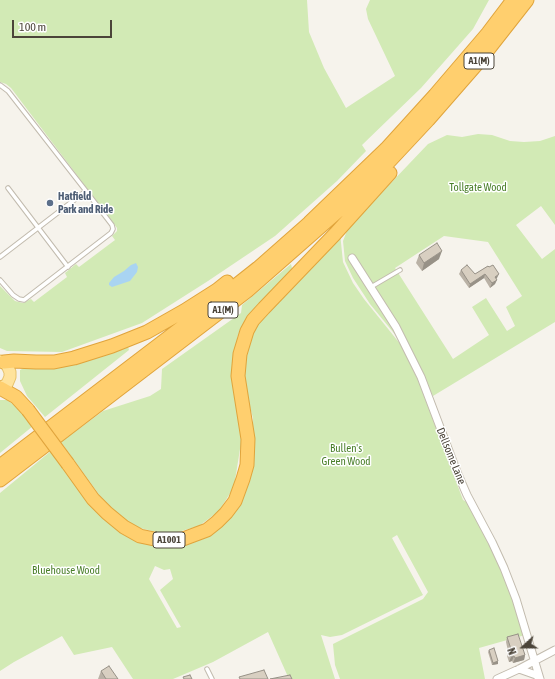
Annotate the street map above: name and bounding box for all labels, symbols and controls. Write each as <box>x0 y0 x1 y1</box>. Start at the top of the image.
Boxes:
scale bar <box>14 12 114 38</box>
text: 100 m <box>19 20 46 34</box>
road number: A1(M) <box>464 53 494 69</box>
park label: Tollgate Wood <box>449 181 507 195</box>
place label: Hatfield Park and Ride <box>58 190 113 216</box>
marker: Hatfield Park and Ride <box>45 198 55 208</box>
road number: A1(M) <box>208 302 238 318</box>
street label: Dellsome Lane <box>434 426 468 486</box>
park label: Bullen's Green Wood <box>321 442 371 468</box>
road number: A1001 <box>153 532 185 548</box>
park label: Bluehouse Wood <box>32 564 100 578</box>
north arrow <box>503 627 543 667</box>
text: N <box>505 646 519 656</box>

